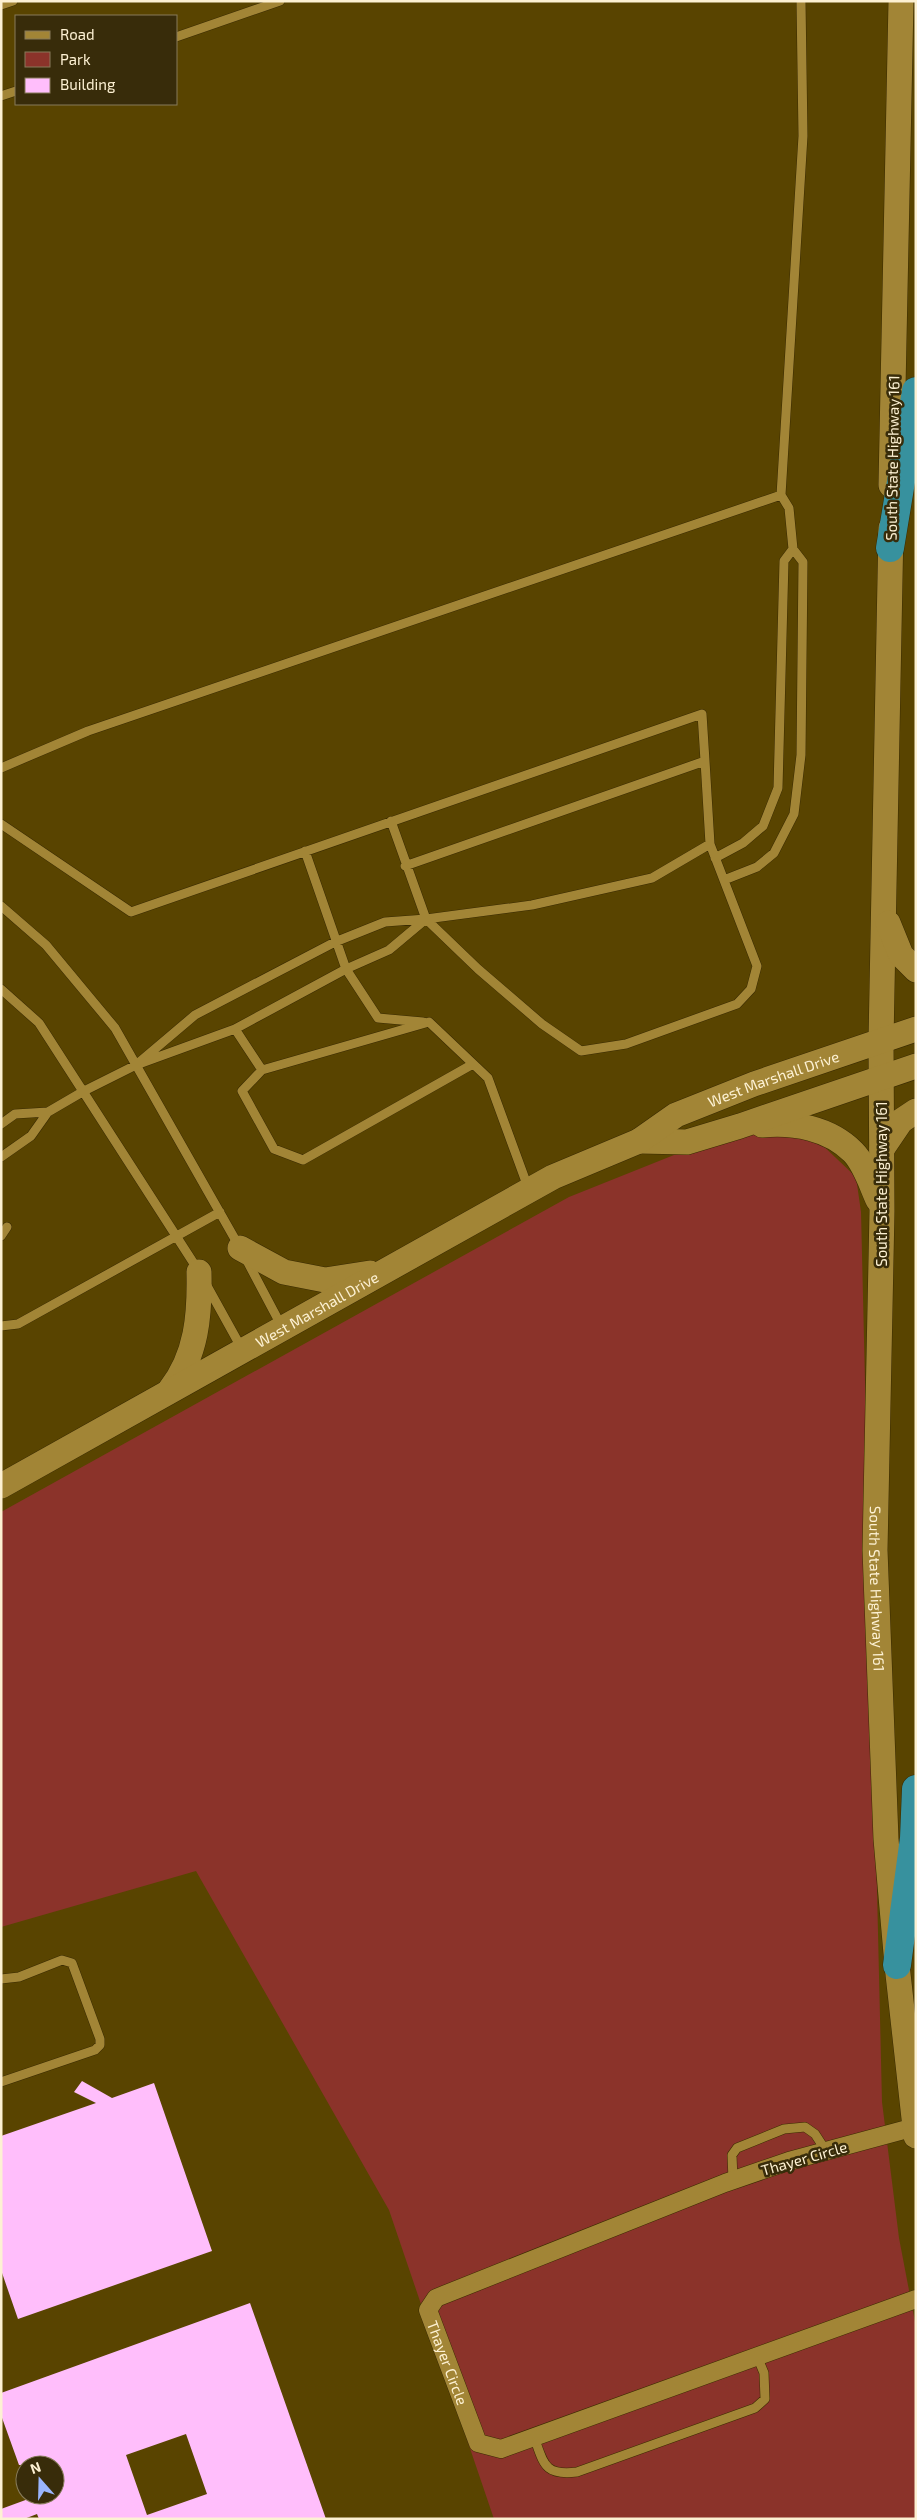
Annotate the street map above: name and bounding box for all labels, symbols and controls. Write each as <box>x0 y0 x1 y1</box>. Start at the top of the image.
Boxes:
legend <box>15 15 178 105</box>
text: Road <box>60 25 95 43</box>
text: Park <box>60 50 91 68</box>
text: Building <box>60 75 116 93</box>
street label: South State Highway 161 <box>882 375 902 541</box>
street label: West Marshall Drive <box>705 1047 841 1111</box>
street label: South State Highway 161 <box>872 1101 890 1267</box>
street label: West Marshall Drive <box>252 1268 382 1351</box>
street label: South State Highway 161 <box>866 1506 889 1672</box>
street label: Thayer Circle <box>759 2137 849 2179</box>
street label: Thayer Circle <box>424 2318 472 2407</box>
north arrow <box>15 2455 65 2505</box>
text: N <box>28 2458 43 2477</box>

